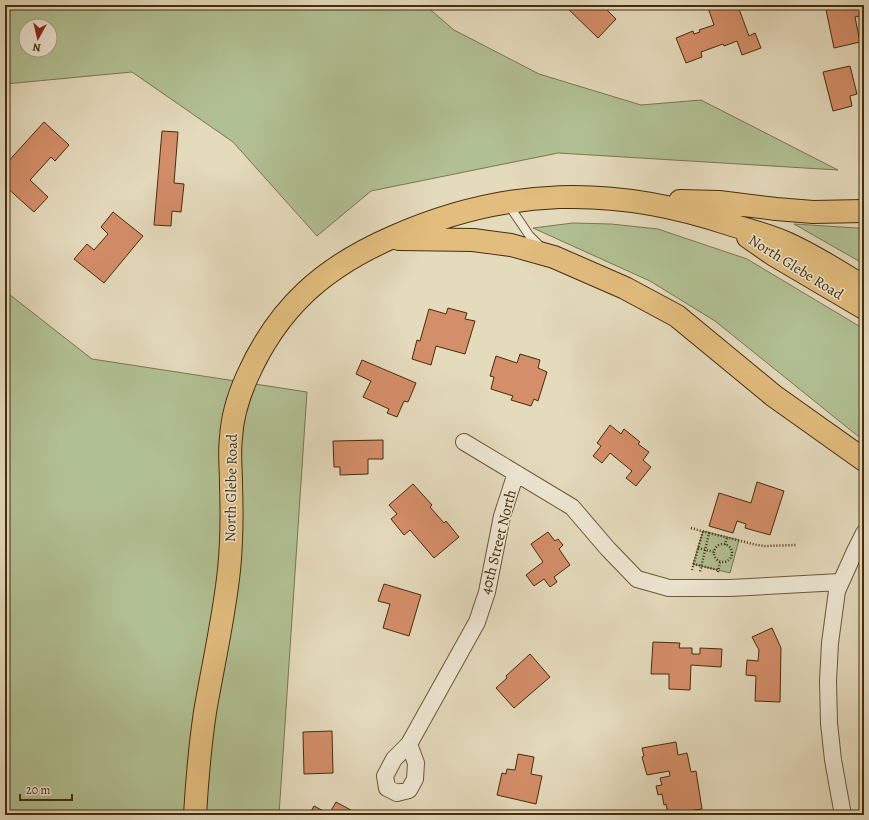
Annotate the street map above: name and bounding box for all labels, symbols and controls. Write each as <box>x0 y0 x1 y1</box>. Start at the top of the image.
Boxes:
north arrow <box>18 18 58 58</box>
text: N <box>32 39 42 55</box>
street label: North Glebe Road <box>745 230 848 305</box>
street label: North Glebe Road <box>220 433 242 542</box>
street label: 40th Street North <box>475 488 521 596</box>
scale bar <box>20 776 72 802</box>
text: 20 m <box>26 782 50 798</box>

